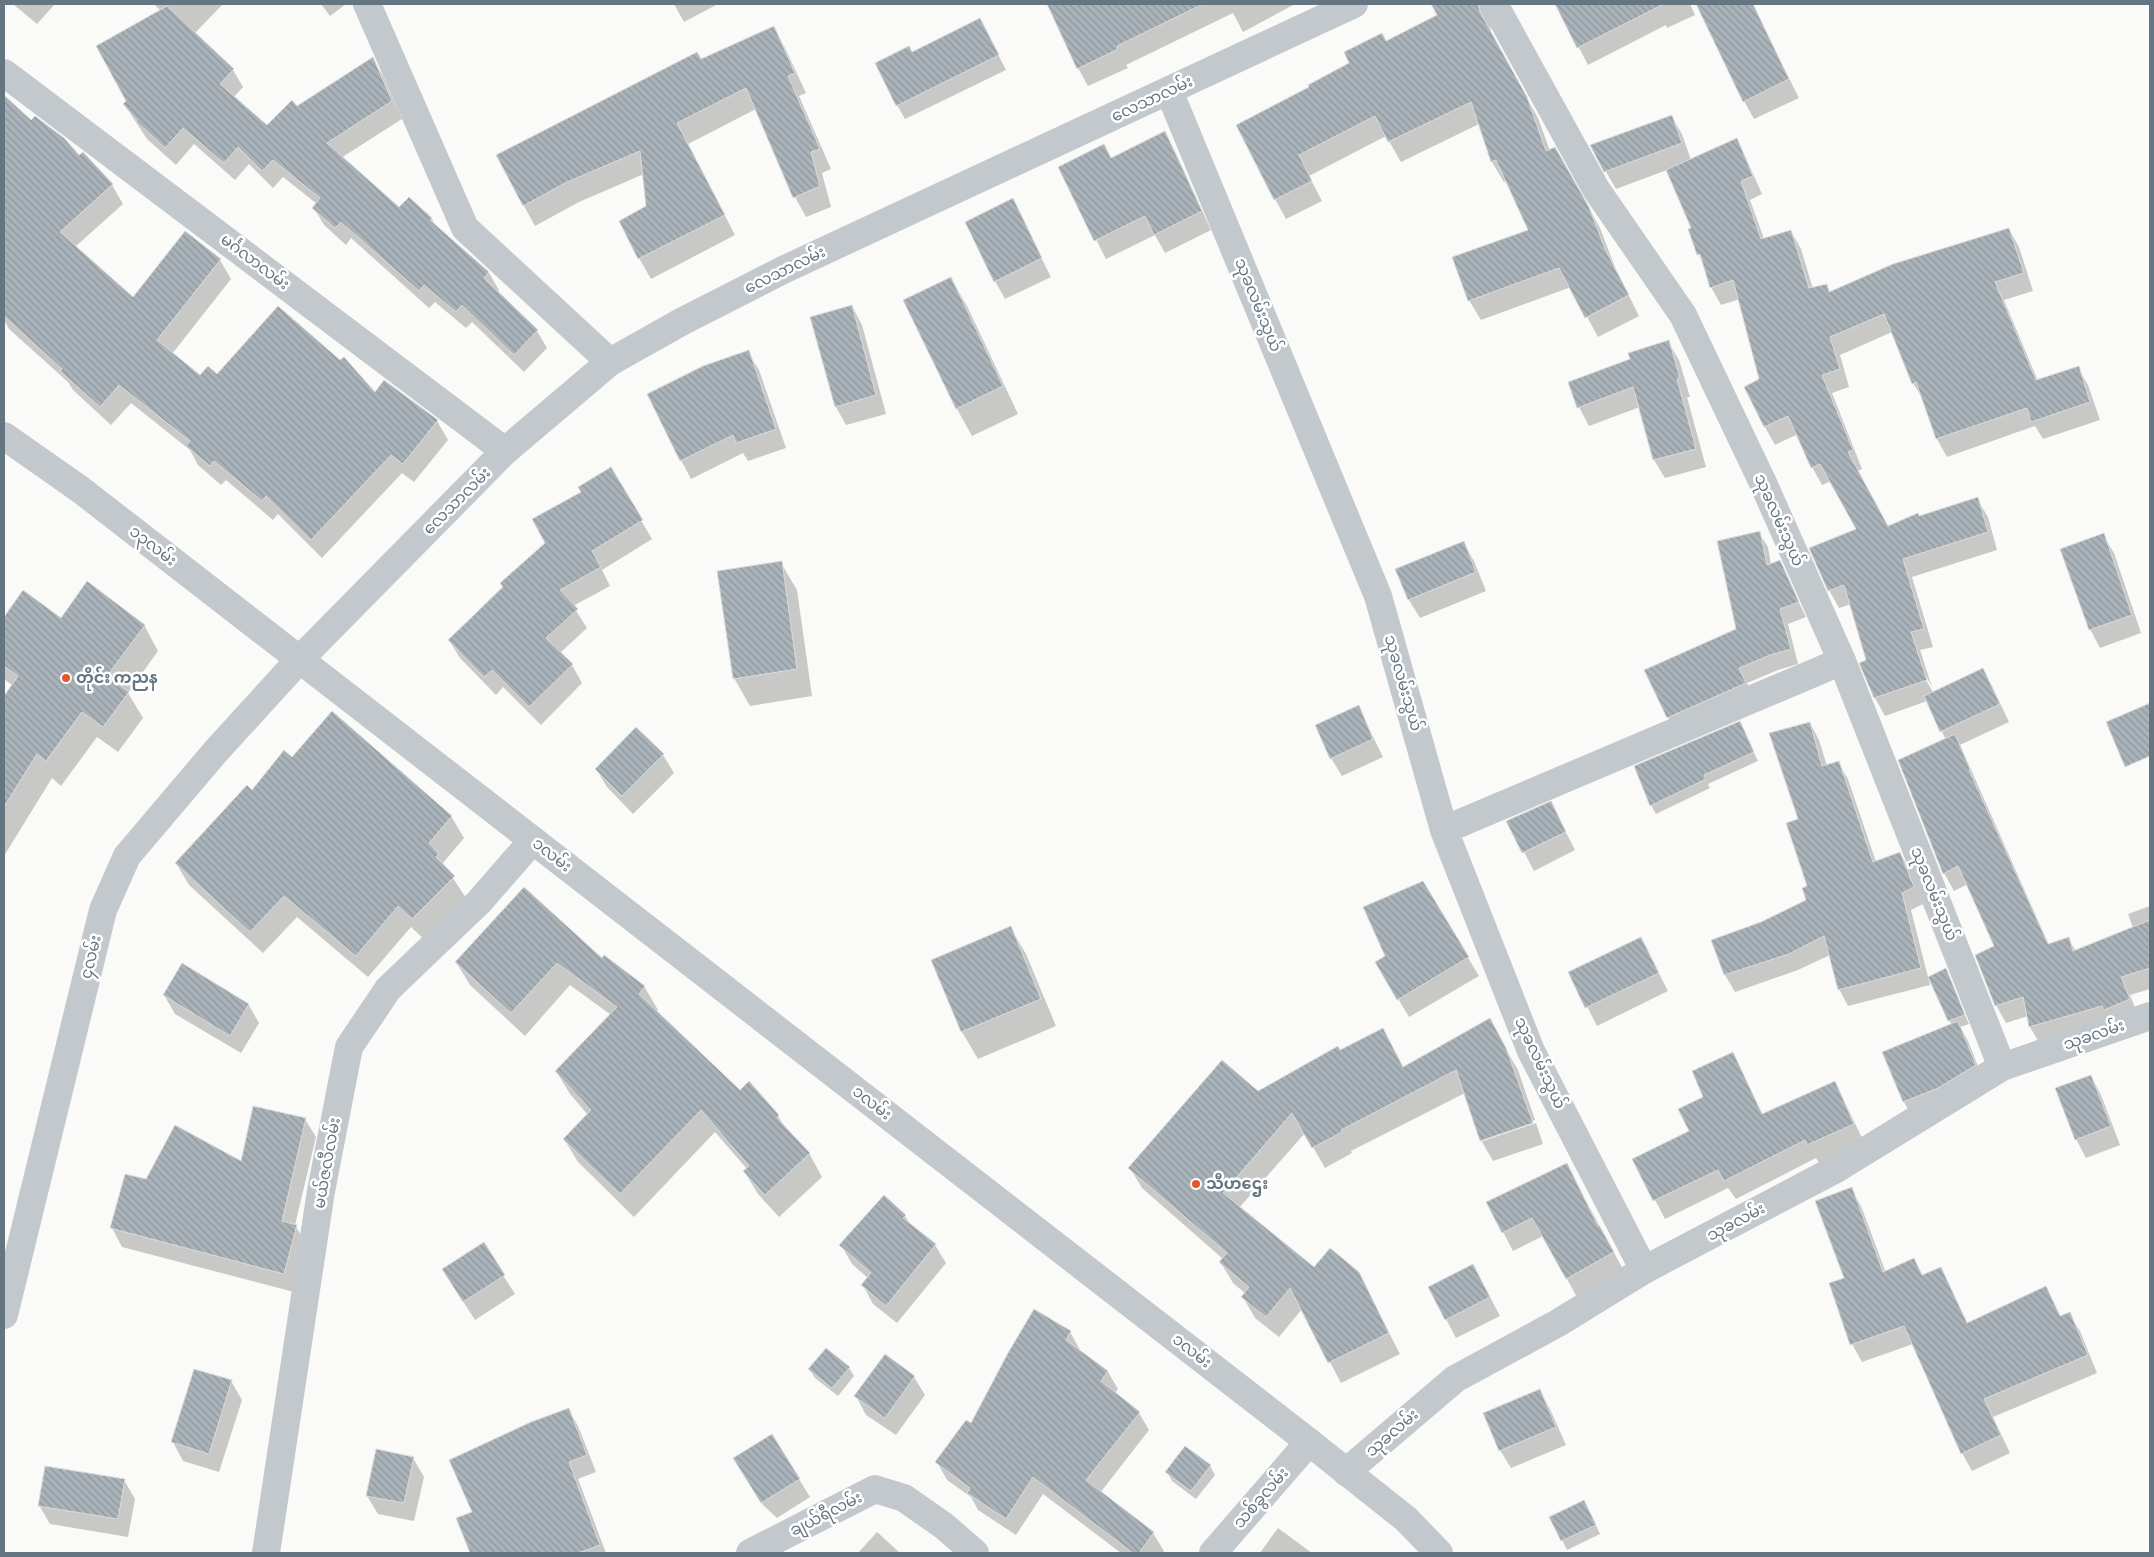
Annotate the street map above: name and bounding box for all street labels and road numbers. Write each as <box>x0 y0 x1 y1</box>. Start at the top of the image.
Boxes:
street label: လေသာလမ်း <box>1107 70 1196 127</box>
street label: မင်္ဂလာလမ်း <box>216 228 295 295</box>
street label: လေသာလမ်း <box>740 240 829 299</box>
street label: သုခလမ်းသွယ် <box>1226 254 1288 356</box>
street label: လေသာလမ်း <box>418 462 496 540</box>
street label: သုခလမ်းသွယ် <box>1746 470 1810 571</box>
street label: ၁၃လမ်း <box>124 520 182 573</box>
street label: သုခလမ်းသွယ် <box>1376 632 1428 735</box>
street label: ၁လမ်း <box>528 832 577 877</box>
street label: သုခလမ်းသွယ် <box>1902 843 1964 945</box>
street label: ၄လမ်း <box>74 933 109 982</box>
street label: သုခလမ်းသွယ် <box>1506 1013 1572 1114</box>
street label: သုခလမ်း <box>2060 1013 2128 1059</box>
street label: ၁လမ်း <box>848 1080 897 1125</box>
street label: မယ်ဇလီလမ်း <box>307 1116 346 1210</box>
street label: သုခလမ်း <box>1702 1197 1770 1249</box>
street label: ၁လမ်း <box>1168 1328 1217 1373</box>
street label: သုခလမ်း <box>1360 1403 1425 1464</box>
street label: သစ်ခွလမ်း <box>1228 1462 1295 1534</box>
street label: ချယ်ရီလမ်း <box>786 1486 867 1543</box>

